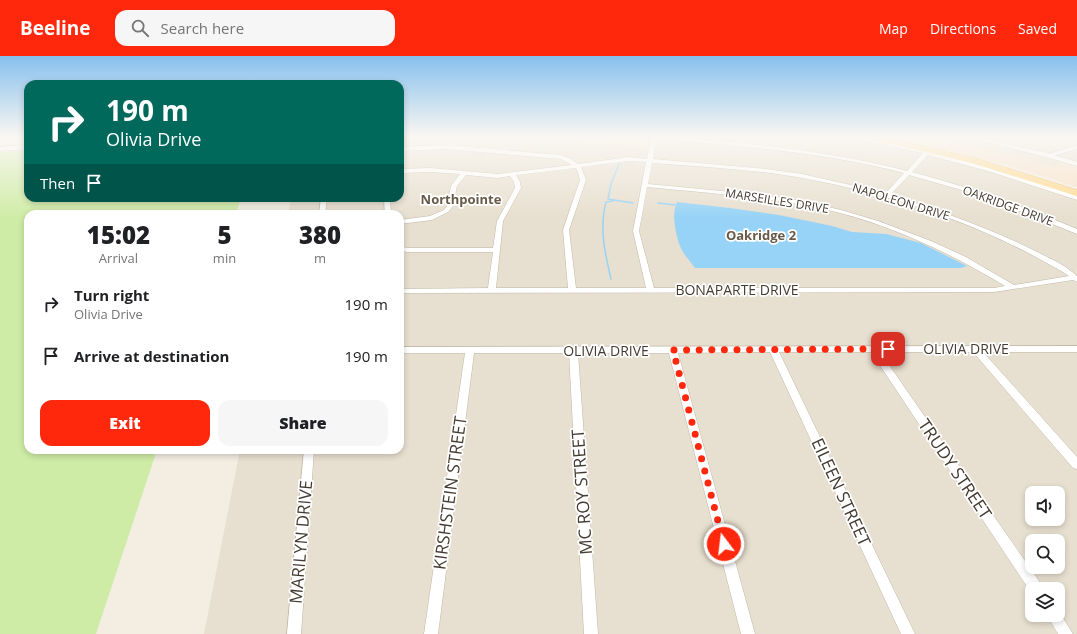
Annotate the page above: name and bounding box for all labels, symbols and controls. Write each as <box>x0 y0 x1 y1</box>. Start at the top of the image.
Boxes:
search box <box>115 10 395 46</box>
text: Beeline <box>20 15 91 41</box>
icon: search <box>129 17 151 39</box>
text: Search here <box>161 18 244 38</box>
text: Map <box>879 19 908 38</box>
text: Directions <box>930 19 996 38</box>
text: Saved <box>1018 19 1057 38</box>
text: 190 m <box>106 91 189 129</box>
icon: right <box>40 96 92 148</box>
text: Olivia Drive <box>106 127 201 151</box>
icon: arrive <box>83 172 105 194</box>
text: Then <box>40 173 75 193</box>
street label: NAPOLEON DRIVE <box>850 179 952 224</box>
street label: OAKRIDGE DRIVE <box>960 181 1056 230</box>
street label: MARSEILLES DRIVE <box>724 184 830 217</box>
district label: Northpointe <box>421 190 502 208</box>
text: 15:02 <box>87 218 150 251</box>
text: 5 <box>217 218 232 251</box>
text: 380 <box>299 218 341 251</box>
district label: Oakridge 2 <box>726 226 797 244</box>
text: Arrival <box>99 249 138 267</box>
text: min <box>213 249 236 267</box>
text: m <box>314 249 326 267</box>
street label: BONAPARTE DRIVE <box>675 280 799 299</box>
text: Turn right <box>74 285 149 305</box>
icon: right <box>40 293 62 315</box>
text: 190 m <box>344 294 388 314</box>
text: Olivia Drive <box>74 305 143 323</box>
pin <box>871 332 905 366</box>
icon: arrive <box>877 338 899 360</box>
street label: OLIVIA DRIVE <box>923 339 1009 358</box>
street label: OLIVIA DRIVE <box>563 341 649 360</box>
icon: arrive <box>40 345 62 367</box>
text: Arrive at destination <box>74 346 229 366</box>
text: 190 m <box>344 346 388 366</box>
button: Exit <box>40 400 210 446</box>
button: Share <box>218 400 388 446</box>
street label: KIRSHSTEIN STREET <box>427 414 472 571</box>
street label: TRUDY STREET <box>913 414 998 524</box>
street label: MC ROY STREET <box>566 428 597 555</box>
street label: EILEEN STREET <box>806 434 877 550</box>
street label: MARILYN DRIVE <box>284 479 317 605</box>
map controls <box>1025 486 1065 622</box>
button: sound <box>1025 486 1065 526</box>
position arrow <box>703 523 745 565</box>
button: search <box>1025 534 1065 574</box>
button: layers <box>1025 582 1065 622</box>

